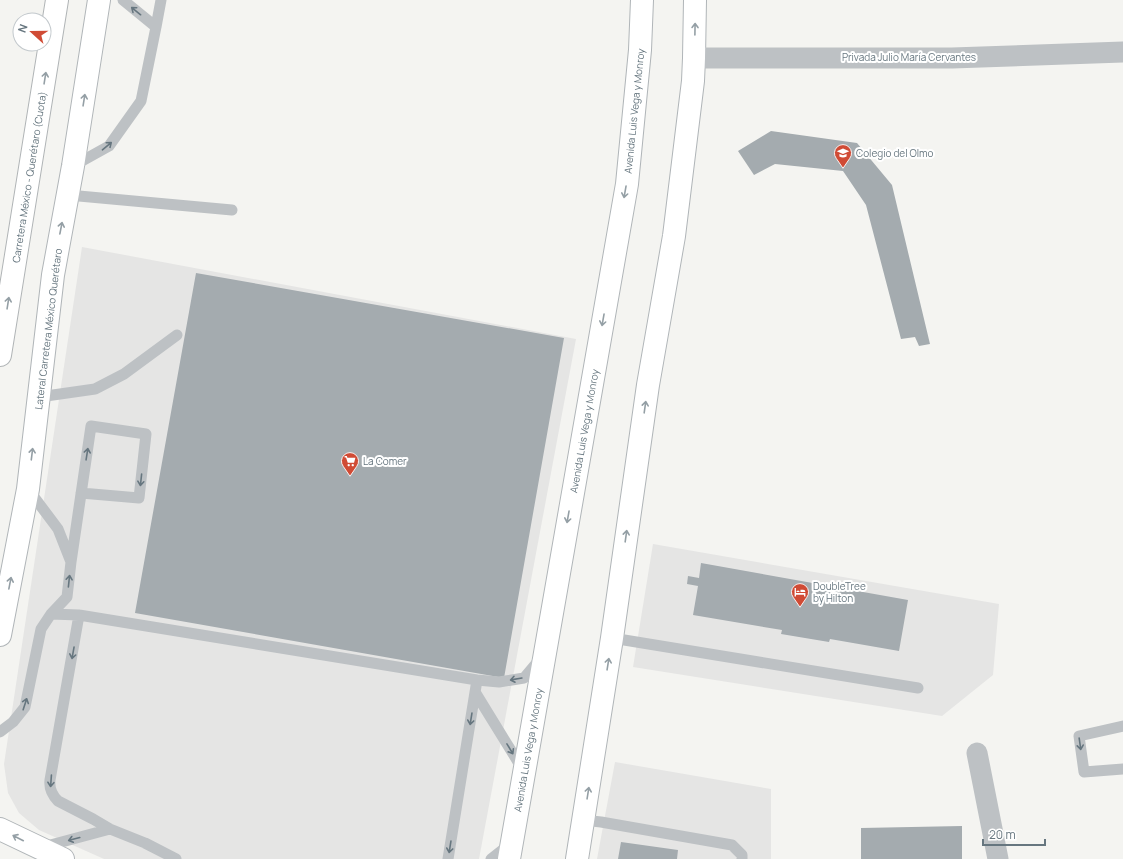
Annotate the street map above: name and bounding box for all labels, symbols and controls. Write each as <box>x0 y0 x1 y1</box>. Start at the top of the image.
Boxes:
one-way arrow <box>130 6 141 15</box>
north arrow <box>12 12 52 52</box>
text: N <box>14 22 31 35</box>
one-way arrow <box>691 23 699 36</box>
street label: Avenida Luis Vega y Monroy <box>620 47 648 174</box>
street label: Privada Julio María Cervantes <box>842 50 976 64</box>
one-way arrow <box>41 71 49 84</box>
street label: Carretera México - Querétaro (Cuota) <box>9 90 49 264</box>
one-way arrow <box>80 94 88 107</box>
one-way arrow <box>101 141 112 150</box>
school or university icon: Colegio del Olmo <box>833 143 853 168</box>
place label: Colegio del Olmo <box>856 146 934 160</box>
one-way arrow <box>621 185 629 198</box>
one-way arrow <box>58 222 66 235</box>
street label: Lateral Carretera México Querétaro <box>31 248 65 410</box>
one-way arrow <box>5 297 13 310</box>
one-way arrow <box>599 313 607 326</box>
street label: Avenida Luis Vega y Monroy <box>566 367 602 494</box>
one-way arrow <box>641 401 649 414</box>
one-way arrow <box>28 448 36 461</box>
one-way arrow <box>83 448 91 461</box>
supermarket icon: La Comer <box>340 451 360 476</box>
place label: La Comer <box>363 454 407 468</box>
one-way arrow <box>137 473 144 486</box>
one-way arrow <box>564 510 572 523</box>
one-way arrow <box>622 530 630 543</box>
one-way arrow <box>65 575 73 588</box>
one-way arrow <box>6 576 14 589</box>
place label: DoubleTree by Hilton <box>813 579 866 605</box>
hotel icon: DoubleTree by Hilton <box>790 582 810 607</box>
one-way arrow <box>68 646 76 659</box>
one-way arrow <box>604 658 612 671</box>
one-way arrow <box>510 675 523 683</box>
street label: Avenida Luis Vega y Monroy <box>510 686 546 813</box>
one-way arrow <box>22 697 29 710</box>
one-way arrow <box>467 712 475 725</box>
one-way arrow <box>1076 737 1084 750</box>
one-way arrow <box>506 743 514 754</box>
one-way arrow <box>47 774 54 787</box>
one-way arrow <box>584 787 592 800</box>
scale bar <box>983 821 1045 847</box>
text: 20 m <box>989 826 1016 843</box>
one-way arrow <box>13 834 25 842</box>
one-way arrow <box>68 836 81 843</box>
one-way arrow <box>446 840 454 853</box>

